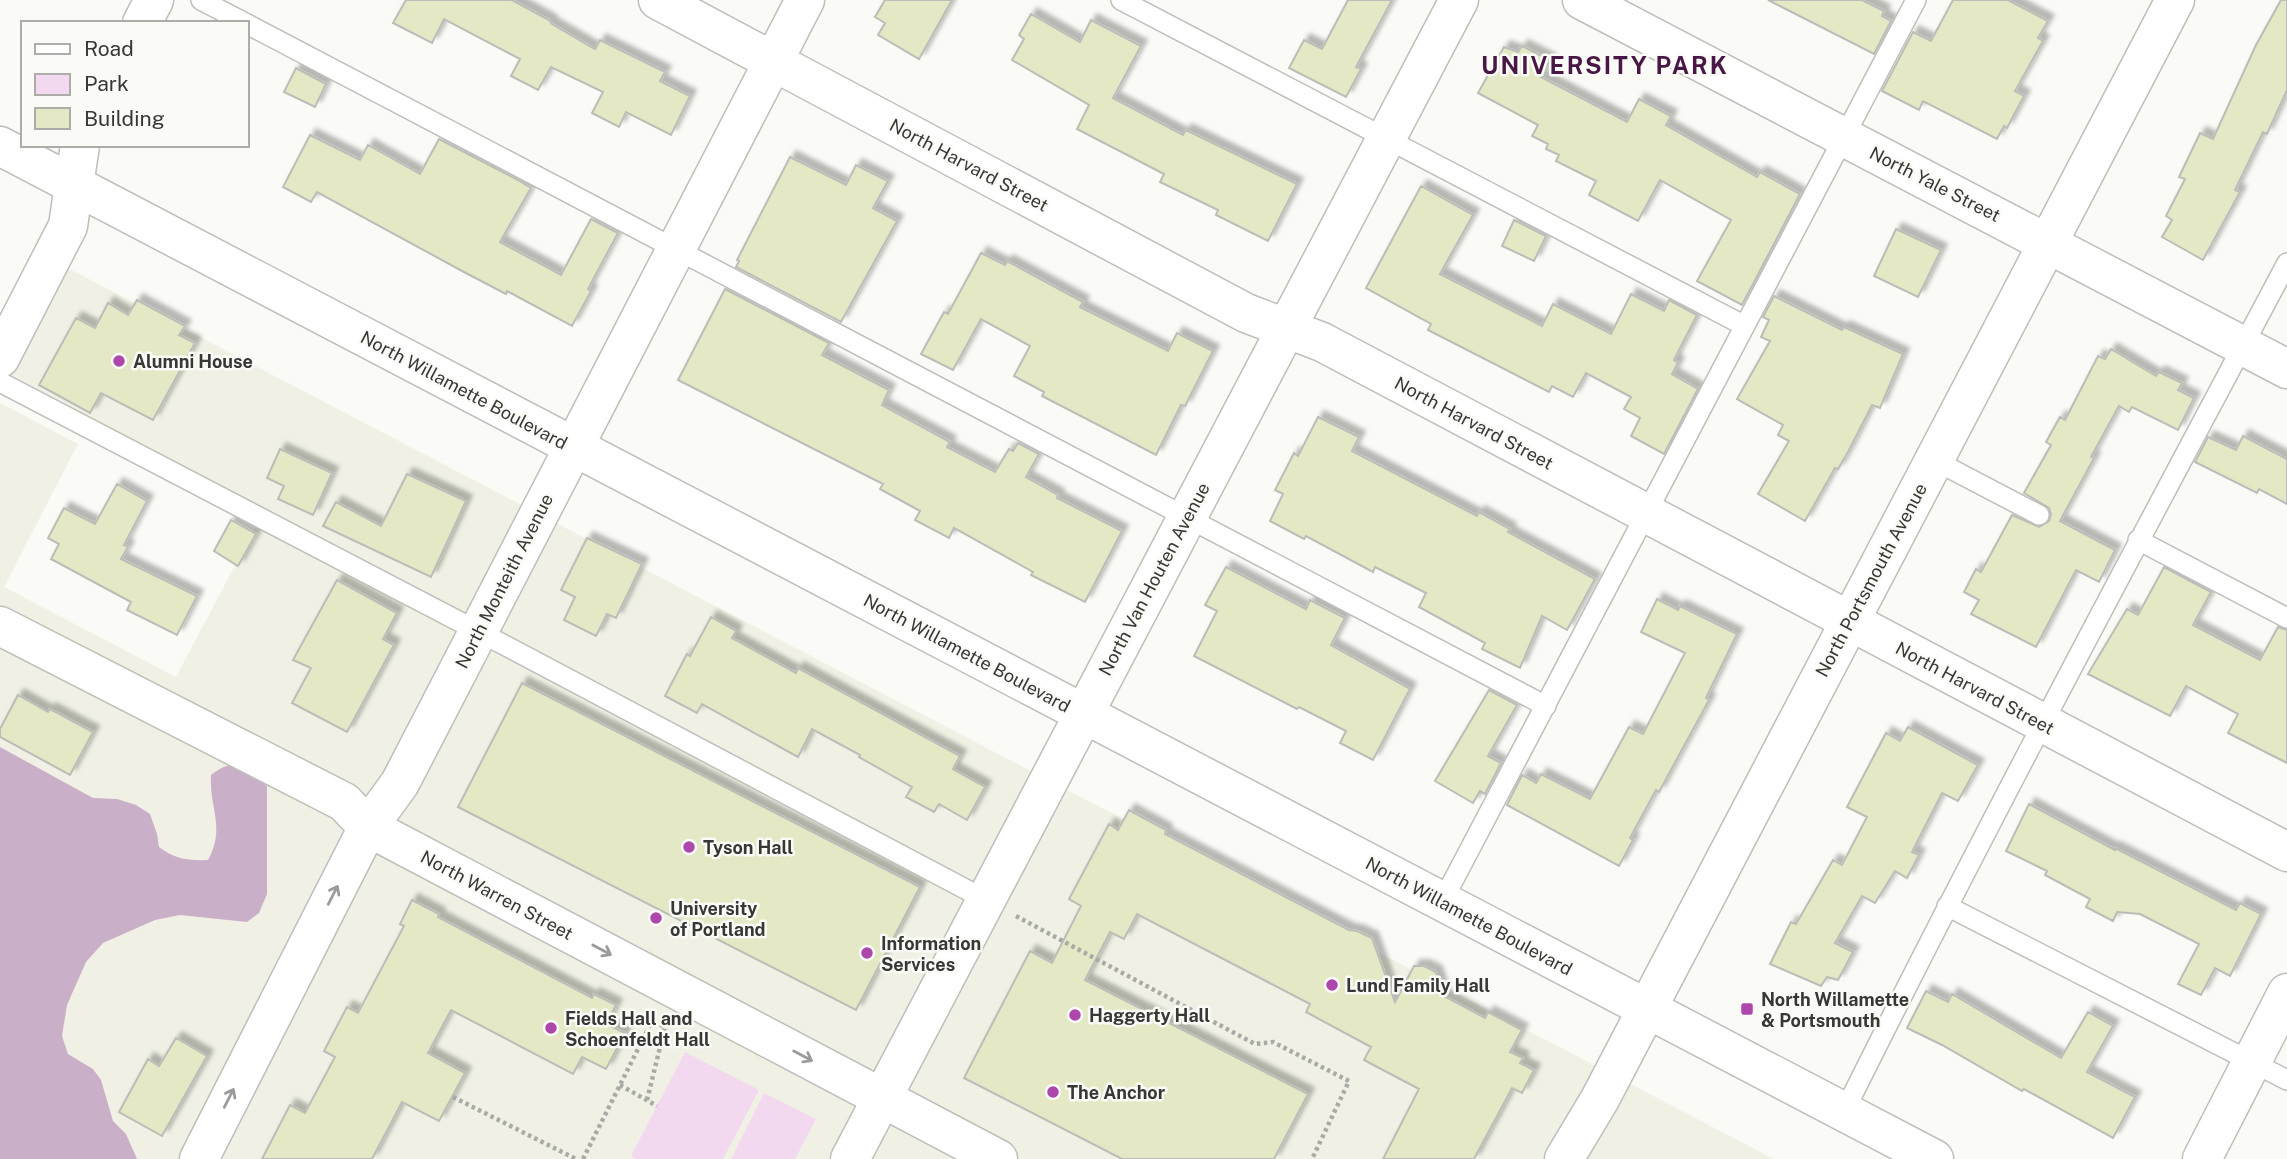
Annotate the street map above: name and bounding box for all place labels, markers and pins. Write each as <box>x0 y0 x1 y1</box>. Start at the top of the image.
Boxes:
place label: Alumni House <box>133 351 253 372</box>
marker: Alumni House <box>111 353 127 369</box>
place label: Tyson Hall <box>703 837 793 858</box>
marker: Tyson Hall <box>681 839 697 855</box>
place label: University of Portland <box>670 898 766 940</box>
marker: University of Portland <box>648 910 664 926</box>
place label: Information Services <box>881 933 981 975</box>
marker: Information Services <box>859 945 875 961</box>
place label: Lund Family Hall <box>1346 975 1490 996</box>
marker: Lund Family Hall <box>1324 977 1340 993</box>
place label: North Willamette & Portsmouth <box>1761 989 1909 1031</box>
marker: North Willamette & Portsmouth <box>1739 1001 1755 1017</box>
place label: Haggerty Hall <box>1089 1005 1210 1026</box>
marker: Haggerty Hall <box>1067 1007 1083 1023</box>
place label: Fields Hall and Schoenfeldt Hall <box>565 1008 710 1050</box>
marker: Fields Hall and Schoenfeldt Hall <box>543 1020 559 1036</box>
place label: The Anchor <box>1067 1082 1166 1103</box>
marker: The Anchor <box>1045 1084 1061 1100</box>

